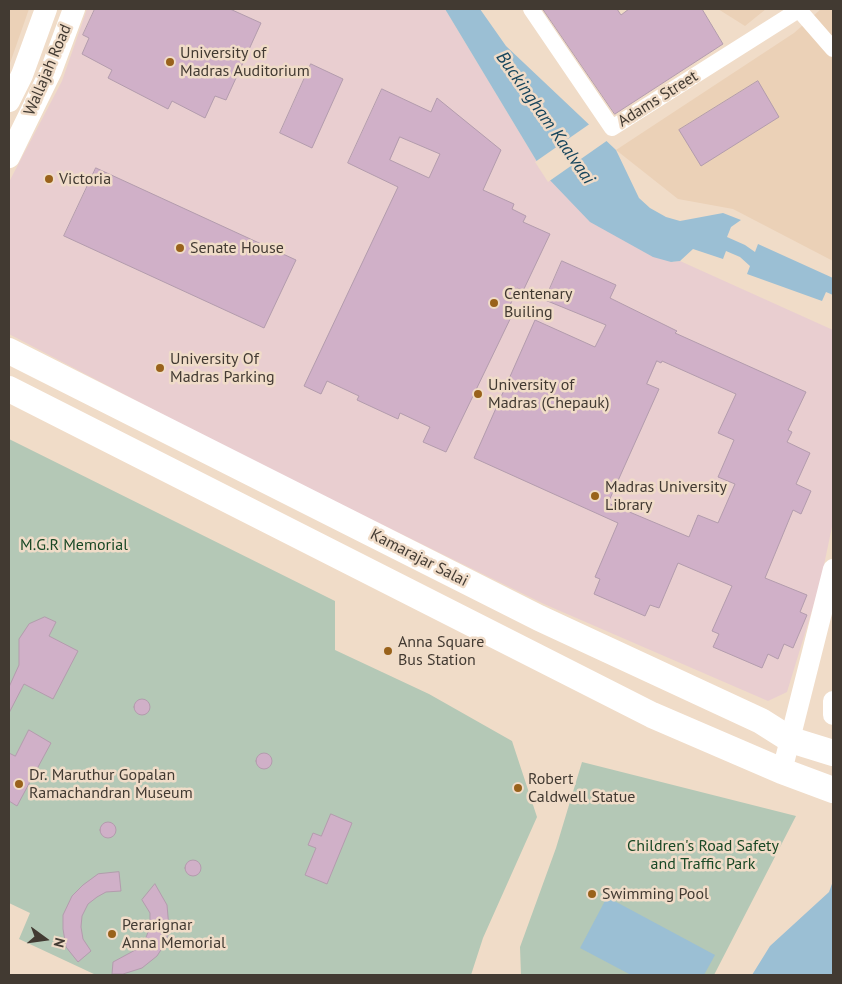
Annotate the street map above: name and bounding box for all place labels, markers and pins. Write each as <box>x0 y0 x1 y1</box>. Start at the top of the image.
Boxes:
place label: University of Madras Auditorium <box>180 43 310 81</box>
marker: University of Madras Auditorium <box>164 56 176 68</box>
place label: Victoria <box>59 169 111 189</box>
marker: Victoria <box>43 173 55 185</box>
place label: Senate House <box>190 238 284 258</box>
marker: Senate House <box>174 242 186 254</box>
place label: Centenary Builing <box>504 284 572 322</box>
marker: Centenary Builing <box>488 297 500 309</box>
place label: University Of Madras Parking <box>170 349 275 387</box>
marker: University Of Madras Parking <box>154 362 166 374</box>
place label: University of Madras (Chepauk) <box>488 375 609 413</box>
marker: University of Madras (Chepauk) <box>472 388 484 400</box>
place label: Madras University Library <box>605 477 727 515</box>
marker: Madras University Library <box>589 490 601 502</box>
place label: Anna Square Bus Station <box>398 632 484 670</box>
marker: Anna Square Bus Station <box>382 645 394 657</box>
place label: Dr. Maruthur Gopalan Ramachandran Museum <box>29 765 193 803</box>
place label: Robert Caldwell Statue <box>528 769 635 807</box>
marker: Dr. Maruthur Gopalan Ramachandran Museum <box>13 778 25 790</box>
marker: Robert Caldwell Statue <box>512 782 524 794</box>
place label: Swimming Pool <box>602 884 709 904</box>
marker: Swimming Pool <box>586 888 598 900</box>
place label: Perarignar Anna Memorial <box>122 915 226 953</box>
marker: Perarignar Anna Memorial <box>106 928 118 940</box>

